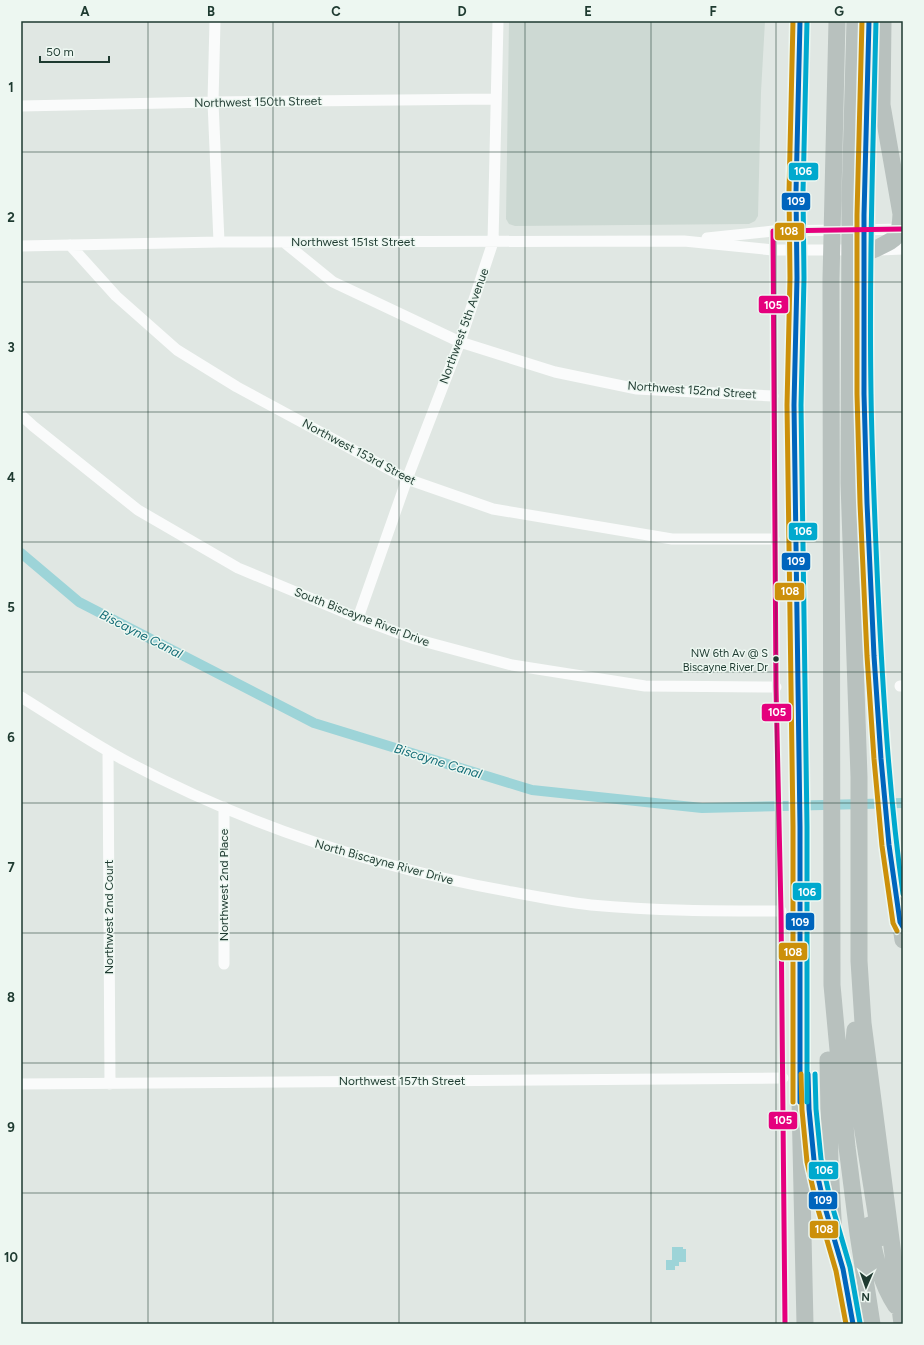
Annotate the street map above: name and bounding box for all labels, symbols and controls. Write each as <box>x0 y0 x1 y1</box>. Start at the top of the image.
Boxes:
text: A <box>80 4 90 19</box>
text: B <box>207 4 215 19</box>
text: C <box>331 4 341 19</box>
text: D <box>457 4 467 19</box>
text: E <box>584 4 592 19</box>
text: F <box>709 4 717 19</box>
text: G <box>834 4 844 19</box>
scale bar <box>40 38 109 64</box>
text: 50 m <box>46 45 74 59</box>
text: 1 <box>8 80 14 95</box>
street label: Northwest 150th Street <box>194 94 322 110</box>
line badge: 106 <box>788 162 819 181</box>
text: 106 <box>794 165 813 178</box>
line badge: 109 <box>781 192 811 211</box>
text: 109 <box>787 195 805 208</box>
text: 2 <box>7 210 15 225</box>
line badge: 108 <box>774 222 805 241</box>
text: 108 <box>780 225 799 238</box>
street label: Northwest 151st Street <box>291 235 415 249</box>
street label: Northwest 5th Avenue <box>437 266 492 386</box>
line badge: 105 <box>758 295 789 314</box>
text: 105 <box>764 299 782 312</box>
text: 3 <box>7 340 15 355</box>
street label: Northwest 152nd Street <box>627 379 757 402</box>
street label: Northwest 153rd Street <box>300 416 418 488</box>
text: 4 <box>7 470 15 485</box>
line badge: 106 <box>788 522 818 541</box>
text: 106 <box>794 525 813 538</box>
line badge: 109 <box>781 552 811 571</box>
text: 109 <box>787 555 805 568</box>
line badge: 108 <box>774 582 805 601</box>
street label: South Biscayne River Drive <box>292 585 432 649</box>
text: 108 <box>781 585 800 598</box>
text: 5 <box>7 600 15 615</box>
water label: Biscayne Canal <box>97 607 185 661</box>
place label: NW 6th Av @ S Biscayne River Dr <box>683 647 768 674</box>
marker: NW 6th Av @ S Biscayne River Dr <box>771 654 781 664</box>
line badge: 105 <box>761 703 792 722</box>
text: 105 <box>768 706 786 719</box>
text: 6 <box>7 730 15 745</box>
water label: Biscayne Canal <box>392 741 484 782</box>
street label: Northwest 2nd Place <box>217 828 231 941</box>
street label: North Biscayne River Drive <box>313 837 455 887</box>
street label: Northwest 2nd Court <box>102 859 116 974</box>
text: 7 <box>7 860 15 875</box>
line badge: 106 <box>792 882 822 901</box>
text: 106 <box>798 886 817 899</box>
line badge: 109 <box>785 912 815 931</box>
text: 109 <box>791 916 809 929</box>
line badge: 108 <box>778 942 808 961</box>
text: 108 <box>784 946 803 959</box>
text: 8 <box>7 990 15 1005</box>
street label: Northwest 157th Street <box>339 1074 466 1088</box>
line badge: 105 <box>768 1111 798 1130</box>
text: 105 <box>774 1114 792 1127</box>
text: 9 <box>7 1120 15 1135</box>
line badge: 106 <box>808 1161 839 1180</box>
text: 106 <box>815 1164 834 1177</box>
line badge: 109 <box>808 1191 838 1210</box>
text: 109 <box>814 1194 832 1207</box>
line badge: 108 <box>809 1220 839 1239</box>
text: 108 <box>815 1223 834 1236</box>
text: 10 <box>4 1250 18 1265</box>
north arrow <box>846 1267 886 1307</box>
text: N <box>861 1290 870 1303</box>

